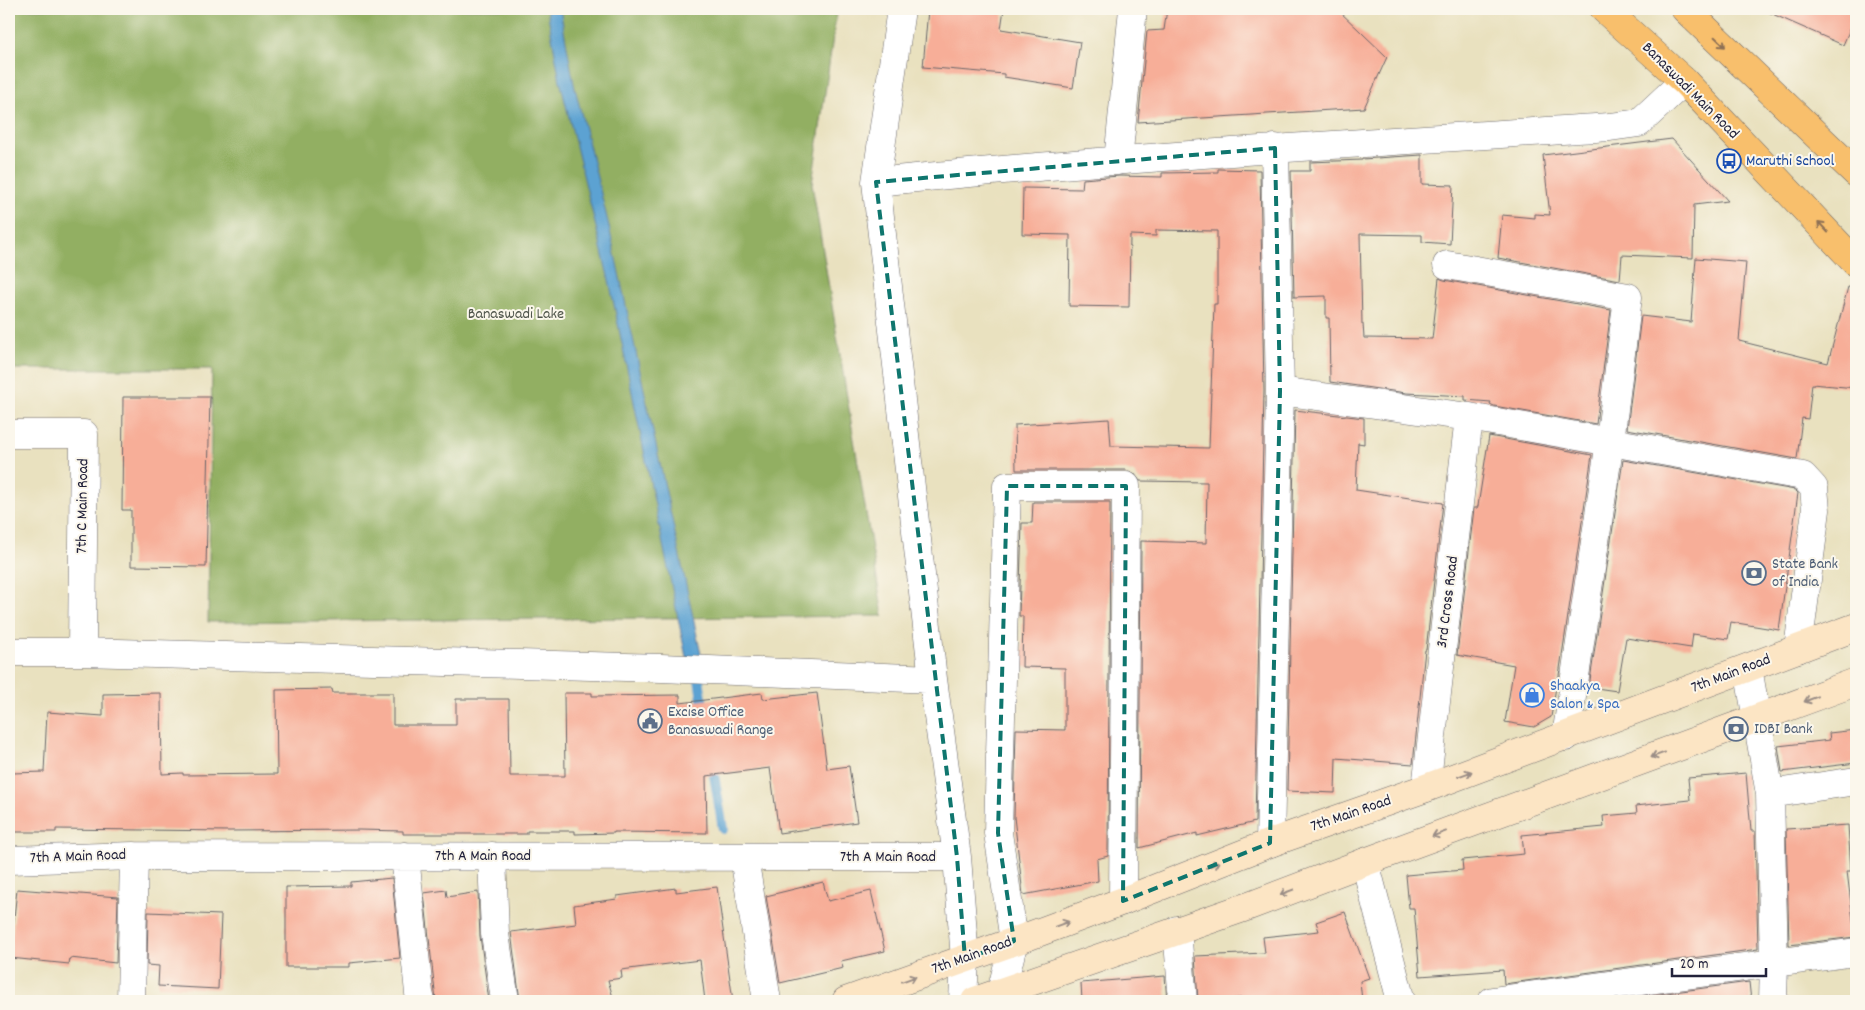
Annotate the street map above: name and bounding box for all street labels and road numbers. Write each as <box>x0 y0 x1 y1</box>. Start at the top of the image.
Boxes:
street label: Banaswadi Main Road <box>1636 37 1744 145</box>
street label: 7th C Main Road <box>71 458 95 554</box>
street label: 3rd Cross Road <box>1431 555 1465 649</box>
street label: 7th Main Road <box>1688 648 1774 700</box>
street label: 7th Main Road <box>1308 789 1394 839</box>
street label: 7th A Main Road <box>30 844 126 870</box>
street label: 7th A Main Road <box>435 845 531 868</box>
street label: 7th A Main Road <box>840 846 936 869</box>
street label: 7th Main Road <box>929 931 1015 981</box>

